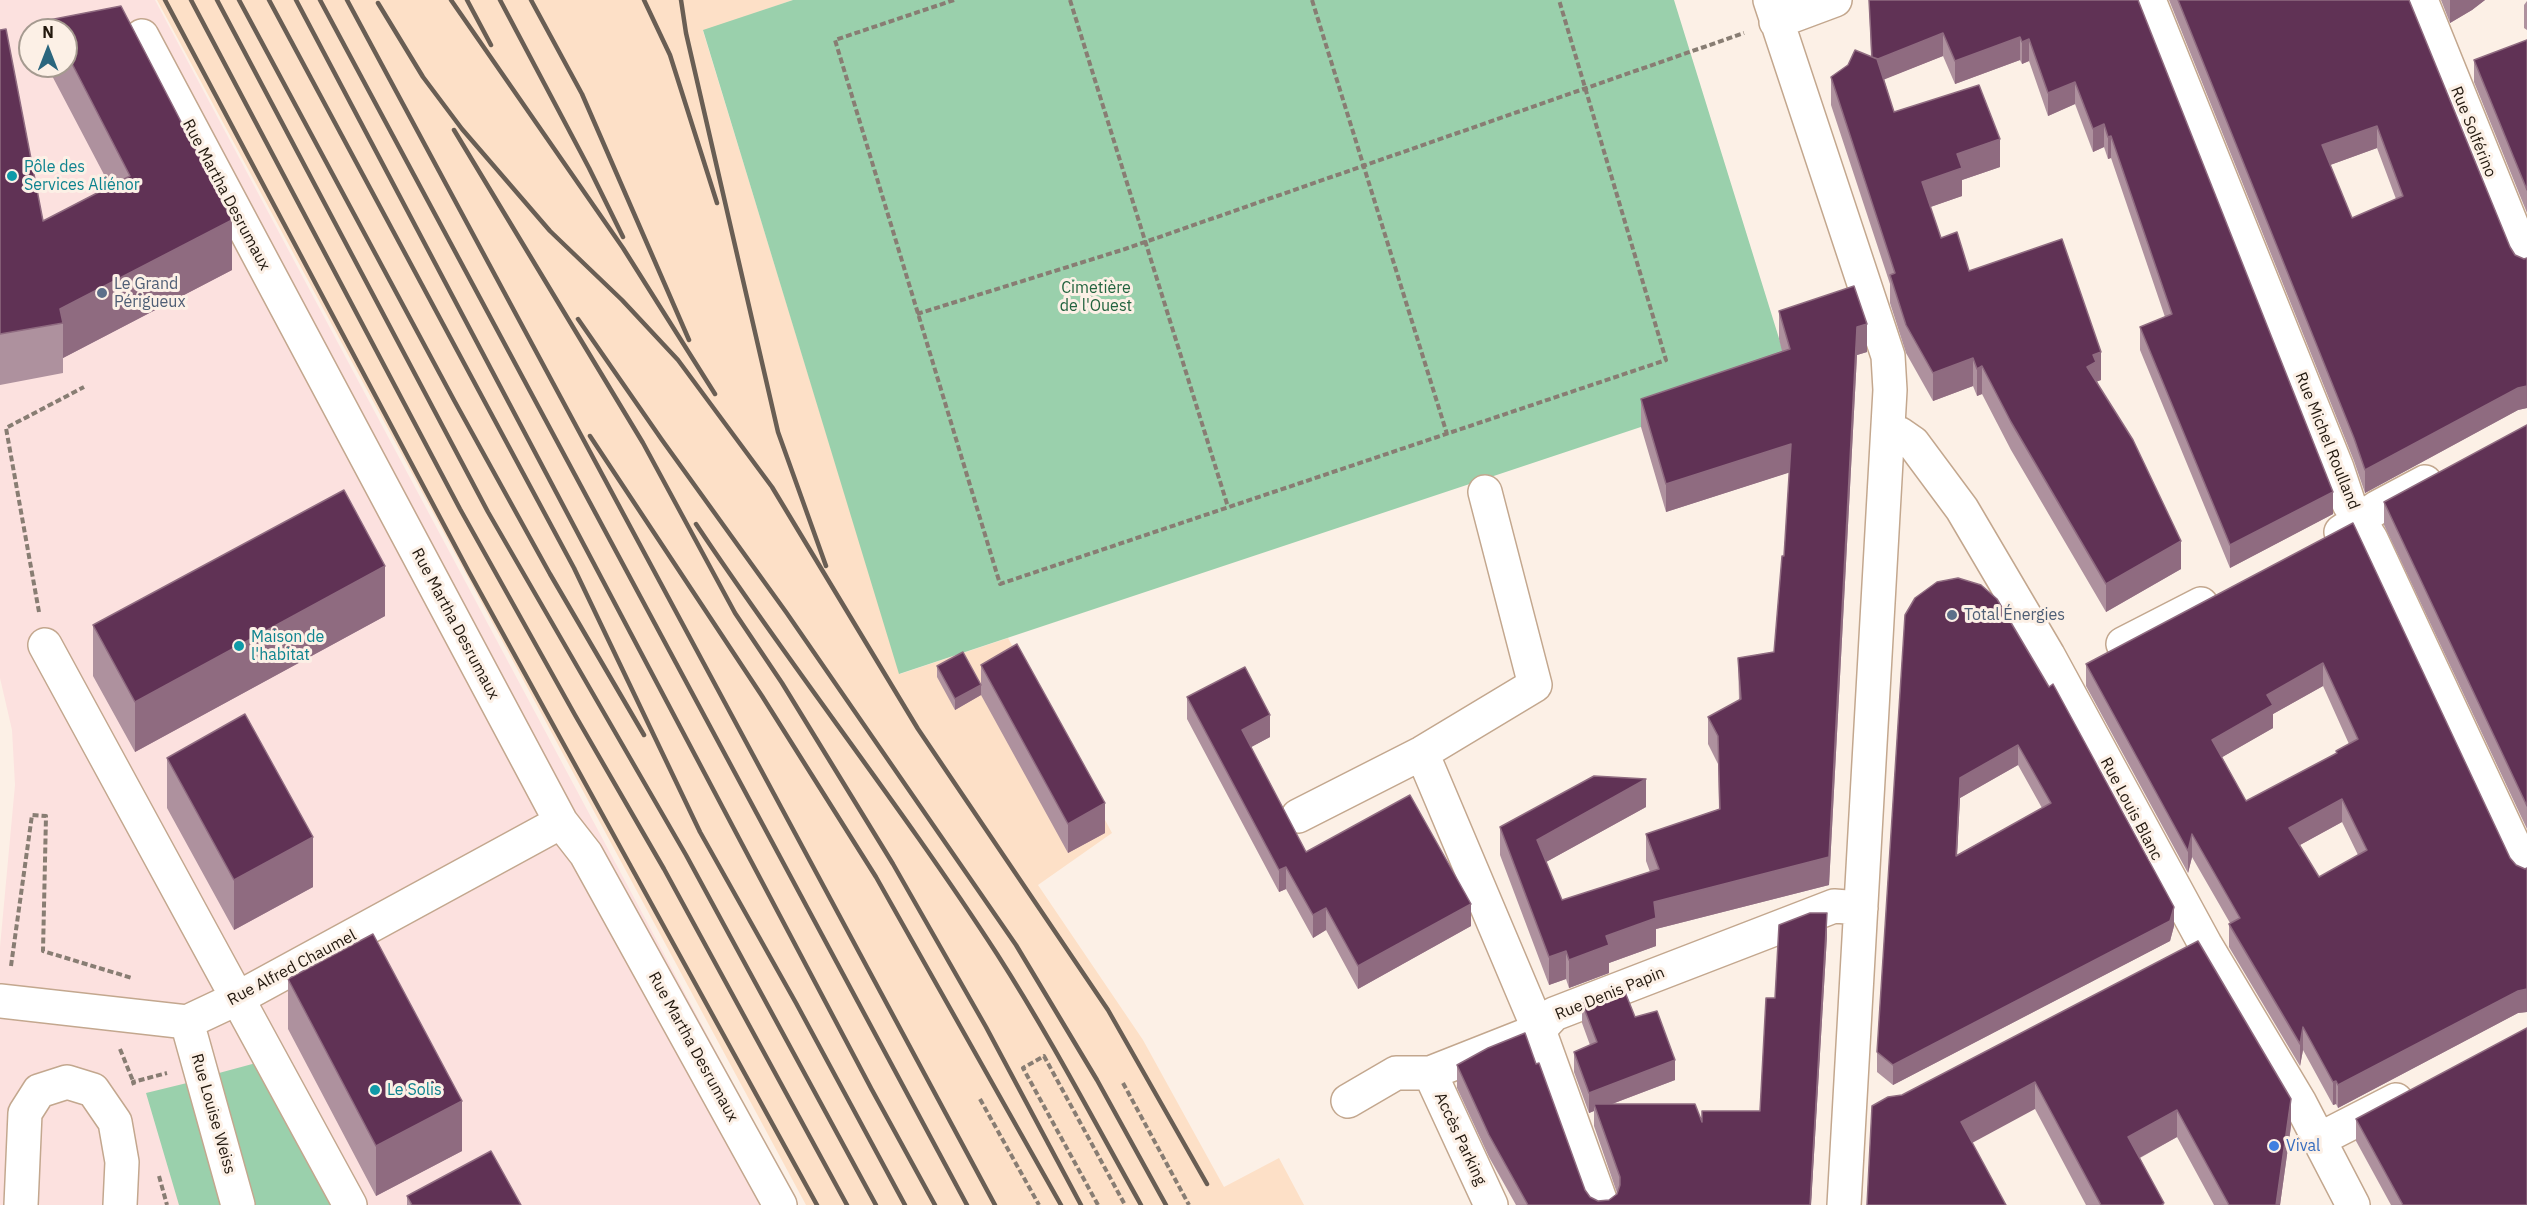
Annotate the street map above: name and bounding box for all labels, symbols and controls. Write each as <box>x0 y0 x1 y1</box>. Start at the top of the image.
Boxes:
north arrow <box>18 18 78 78</box>
text: N <box>42 22 54 42</box>
street label: Rue Solférino <box>2446 84 2500 180</box>
street label: Rue Martha Desrumaux <box>178 116 274 274</box>
place label: Pôle des Services Aliénor <box>24 157 140 195</box>
marker: Pôle des Services Aliénor <box>5 169 19 183</box>
place label: Le Grand Périgueux <box>114 274 185 312</box>
park label: Cimetière de l'Ouest <box>1060 278 1132 316</box>
marker: Le Grand Périgueux <box>95 286 109 300</box>
street label: Rue Michel Roulland <box>2291 369 2363 513</box>
street label: Rue Martha Desrumaux <box>407 545 503 703</box>
place label: Total Énergies <box>1964 605 2065 625</box>
marker: Total Énergies <box>1945 608 1959 622</box>
place label: Maison de l'habitat <box>251 627 324 665</box>
marker: Maison de l'habitat <box>232 639 246 653</box>
street label: Rue Louis Blanc <box>2096 754 2166 864</box>
street label: Rue Alfred Chaumel <box>224 926 360 1010</box>
street label: Rue Denis Papin <box>1552 963 1668 1025</box>
street label: Rue Martha Desrumaux <box>644 969 742 1125</box>
street label: Rue Louise Weiss <box>187 1052 239 1176</box>
place label: Le Solis <box>387 1080 442 1100</box>
marker: Le Solis <box>368 1083 382 1097</box>
street label: Accès Parking <box>1430 1089 1490 1189</box>
place label: Vival <box>2286 1136 2320 1156</box>
marker: Vival <box>2267 1139 2281 1153</box>

